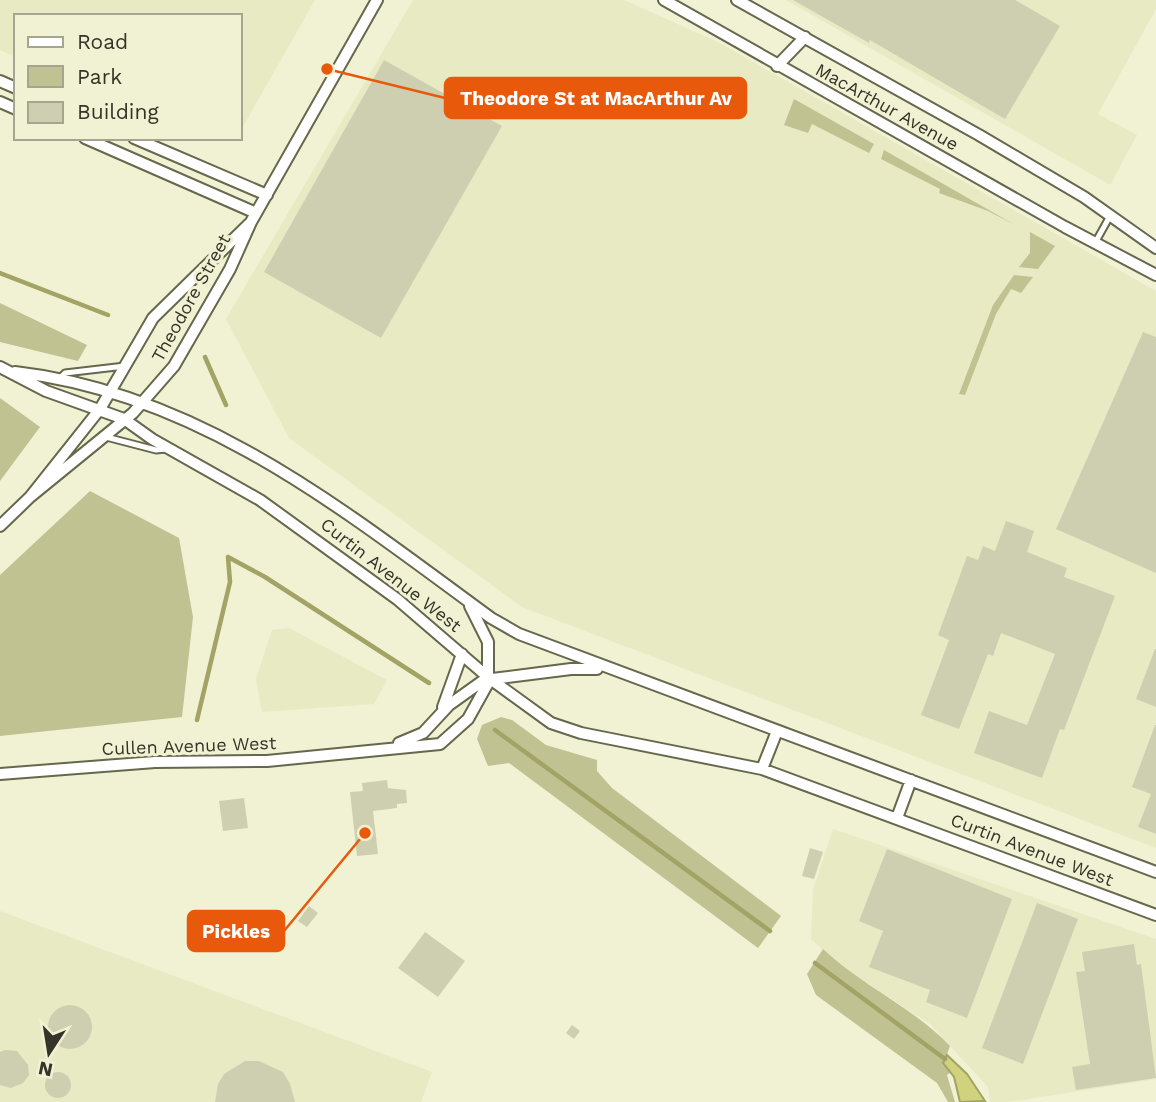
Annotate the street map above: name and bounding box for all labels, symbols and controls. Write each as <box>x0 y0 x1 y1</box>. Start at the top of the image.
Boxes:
legend <box>14 14 242 140</box>
text: Road <box>77 29 128 54</box>
street label: MacArthur Avenue <box>812 59 962 155</box>
text: Park <box>77 64 122 89</box>
callout: Theodore St at MacArthur Av <box>445 78 746 118</box>
text: Theodore St at MacArthur Av <box>460 87 732 110</box>
text: Building <box>77 99 159 124</box>
street label: Theodore Street <box>147 230 235 365</box>
street label: Curtin Avenue West <box>317 513 466 636</box>
street label: Cullen Avenue West <box>101 732 277 759</box>
street label: Curtin Avenue West <box>948 809 1117 890</box>
callout: Pickles <box>188 911 284 951</box>
text: Pickles <box>202 920 270 943</box>
north arrow <box>14 1018 84 1088</box>
text: N <box>36 1056 55 1082</box>

